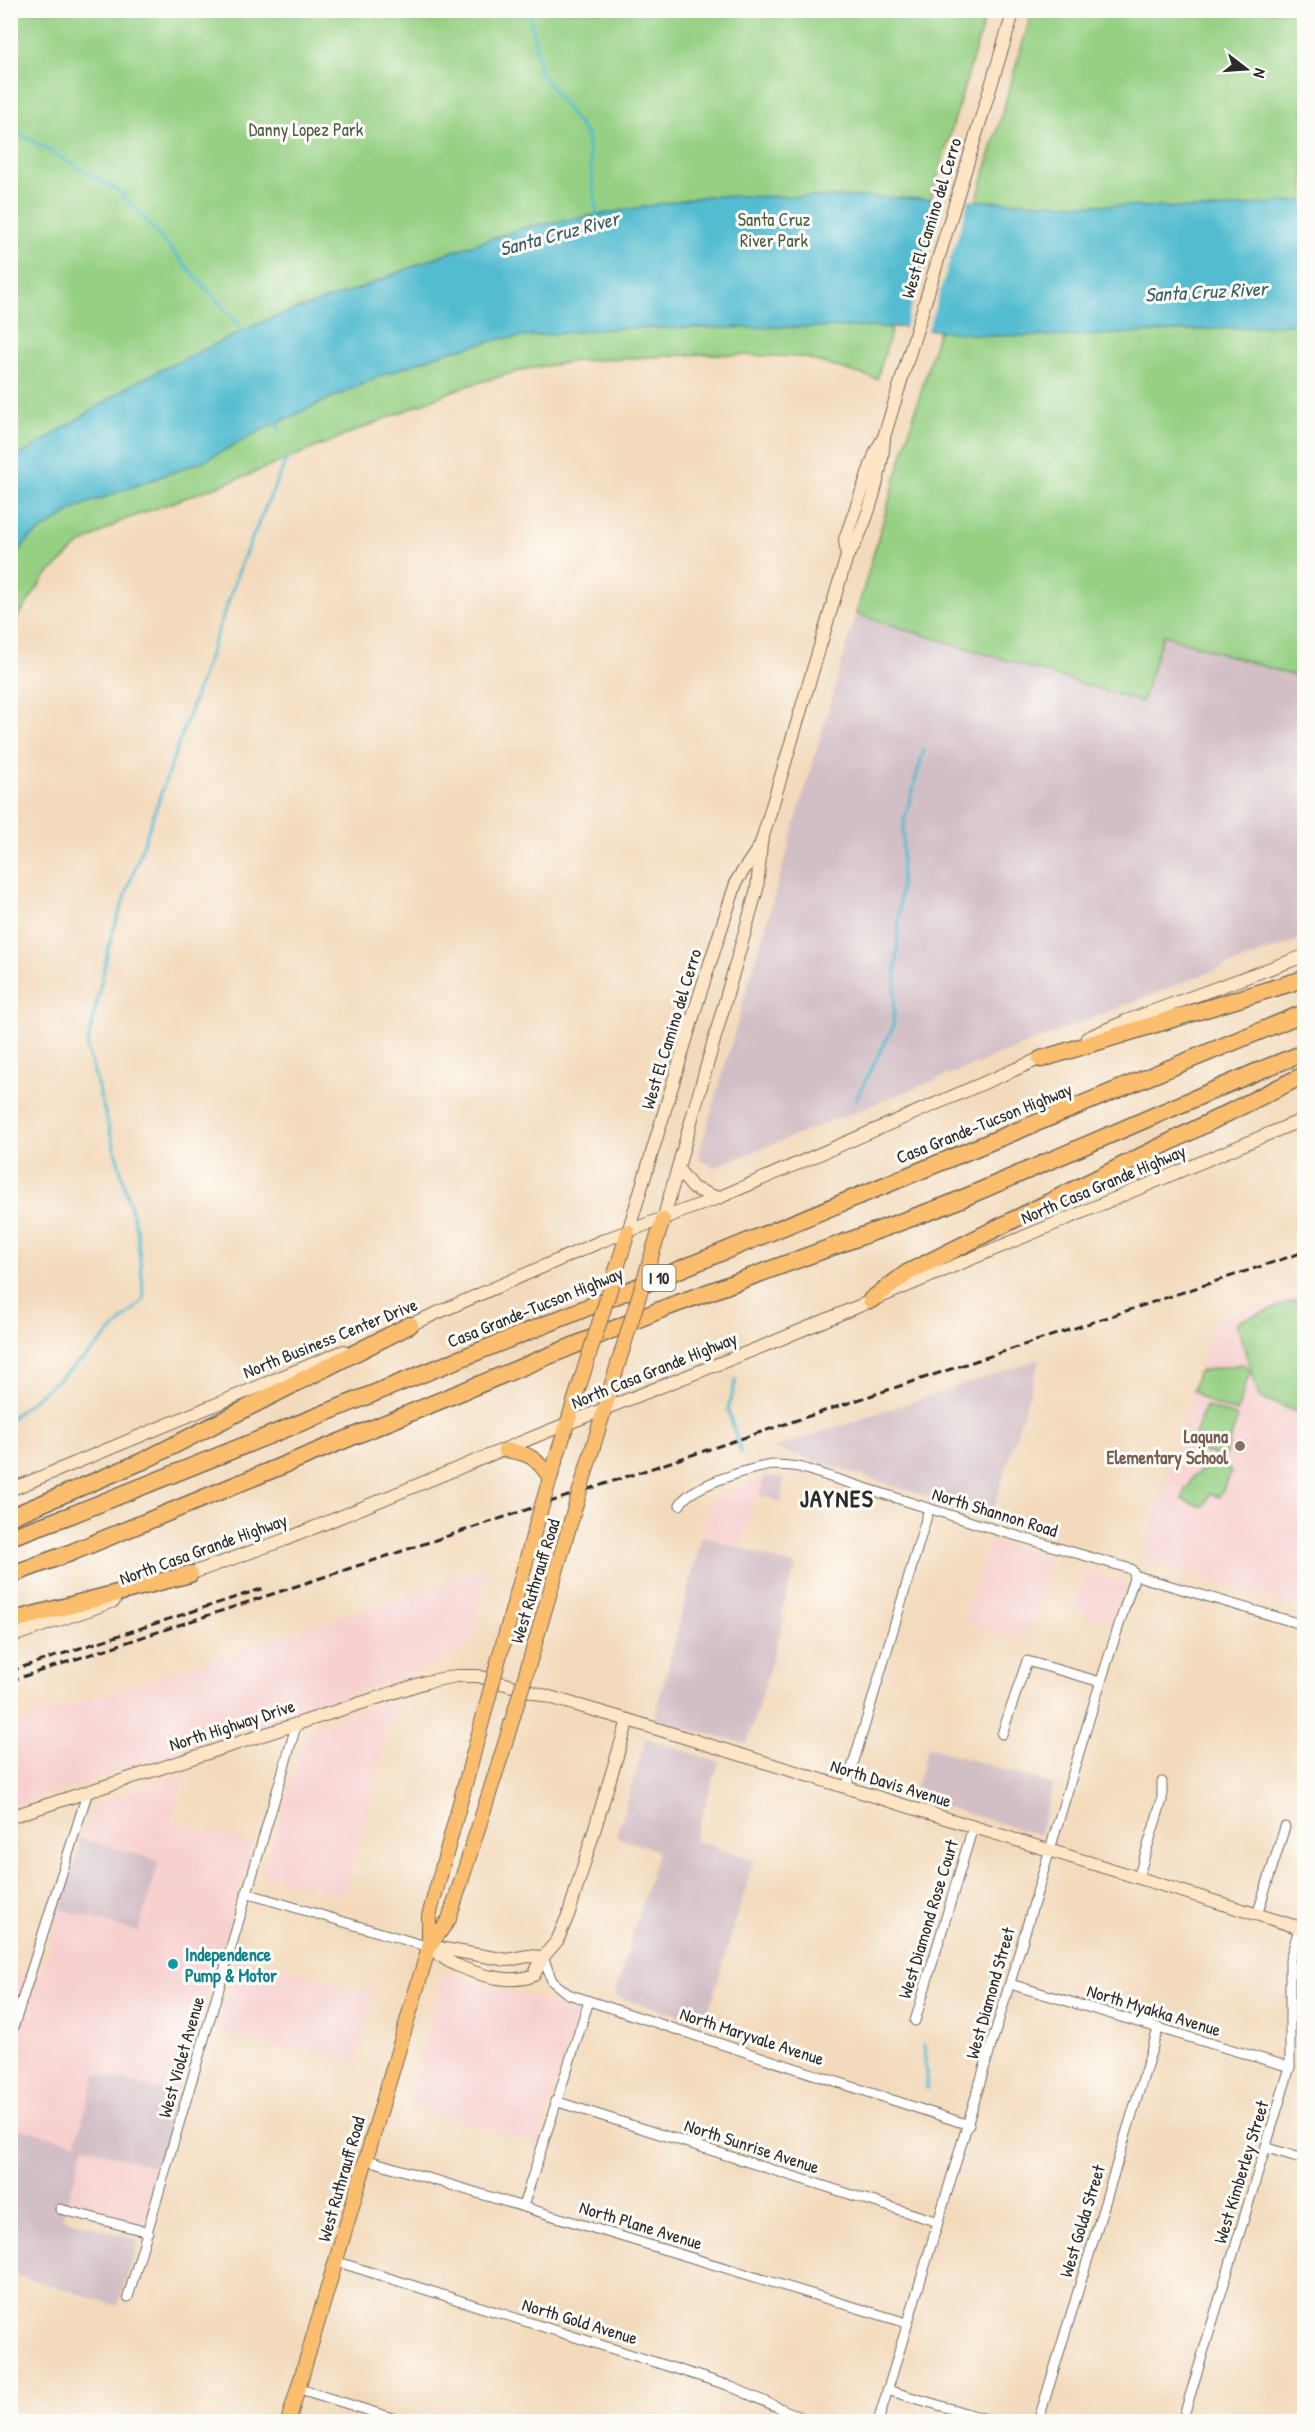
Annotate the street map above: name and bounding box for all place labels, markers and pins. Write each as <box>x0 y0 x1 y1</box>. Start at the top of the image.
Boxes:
place label: Laguna Elementary School <box>1107 1424 1229 1471</box>
marker: Laguna Elementary School <box>1233 1439 1247 1453</box>
place label: Independence Pump & Motor <box>185 1942 277 1989</box>
marker: Independence Pump & Motor <box>166 1957 180 1971</box>

